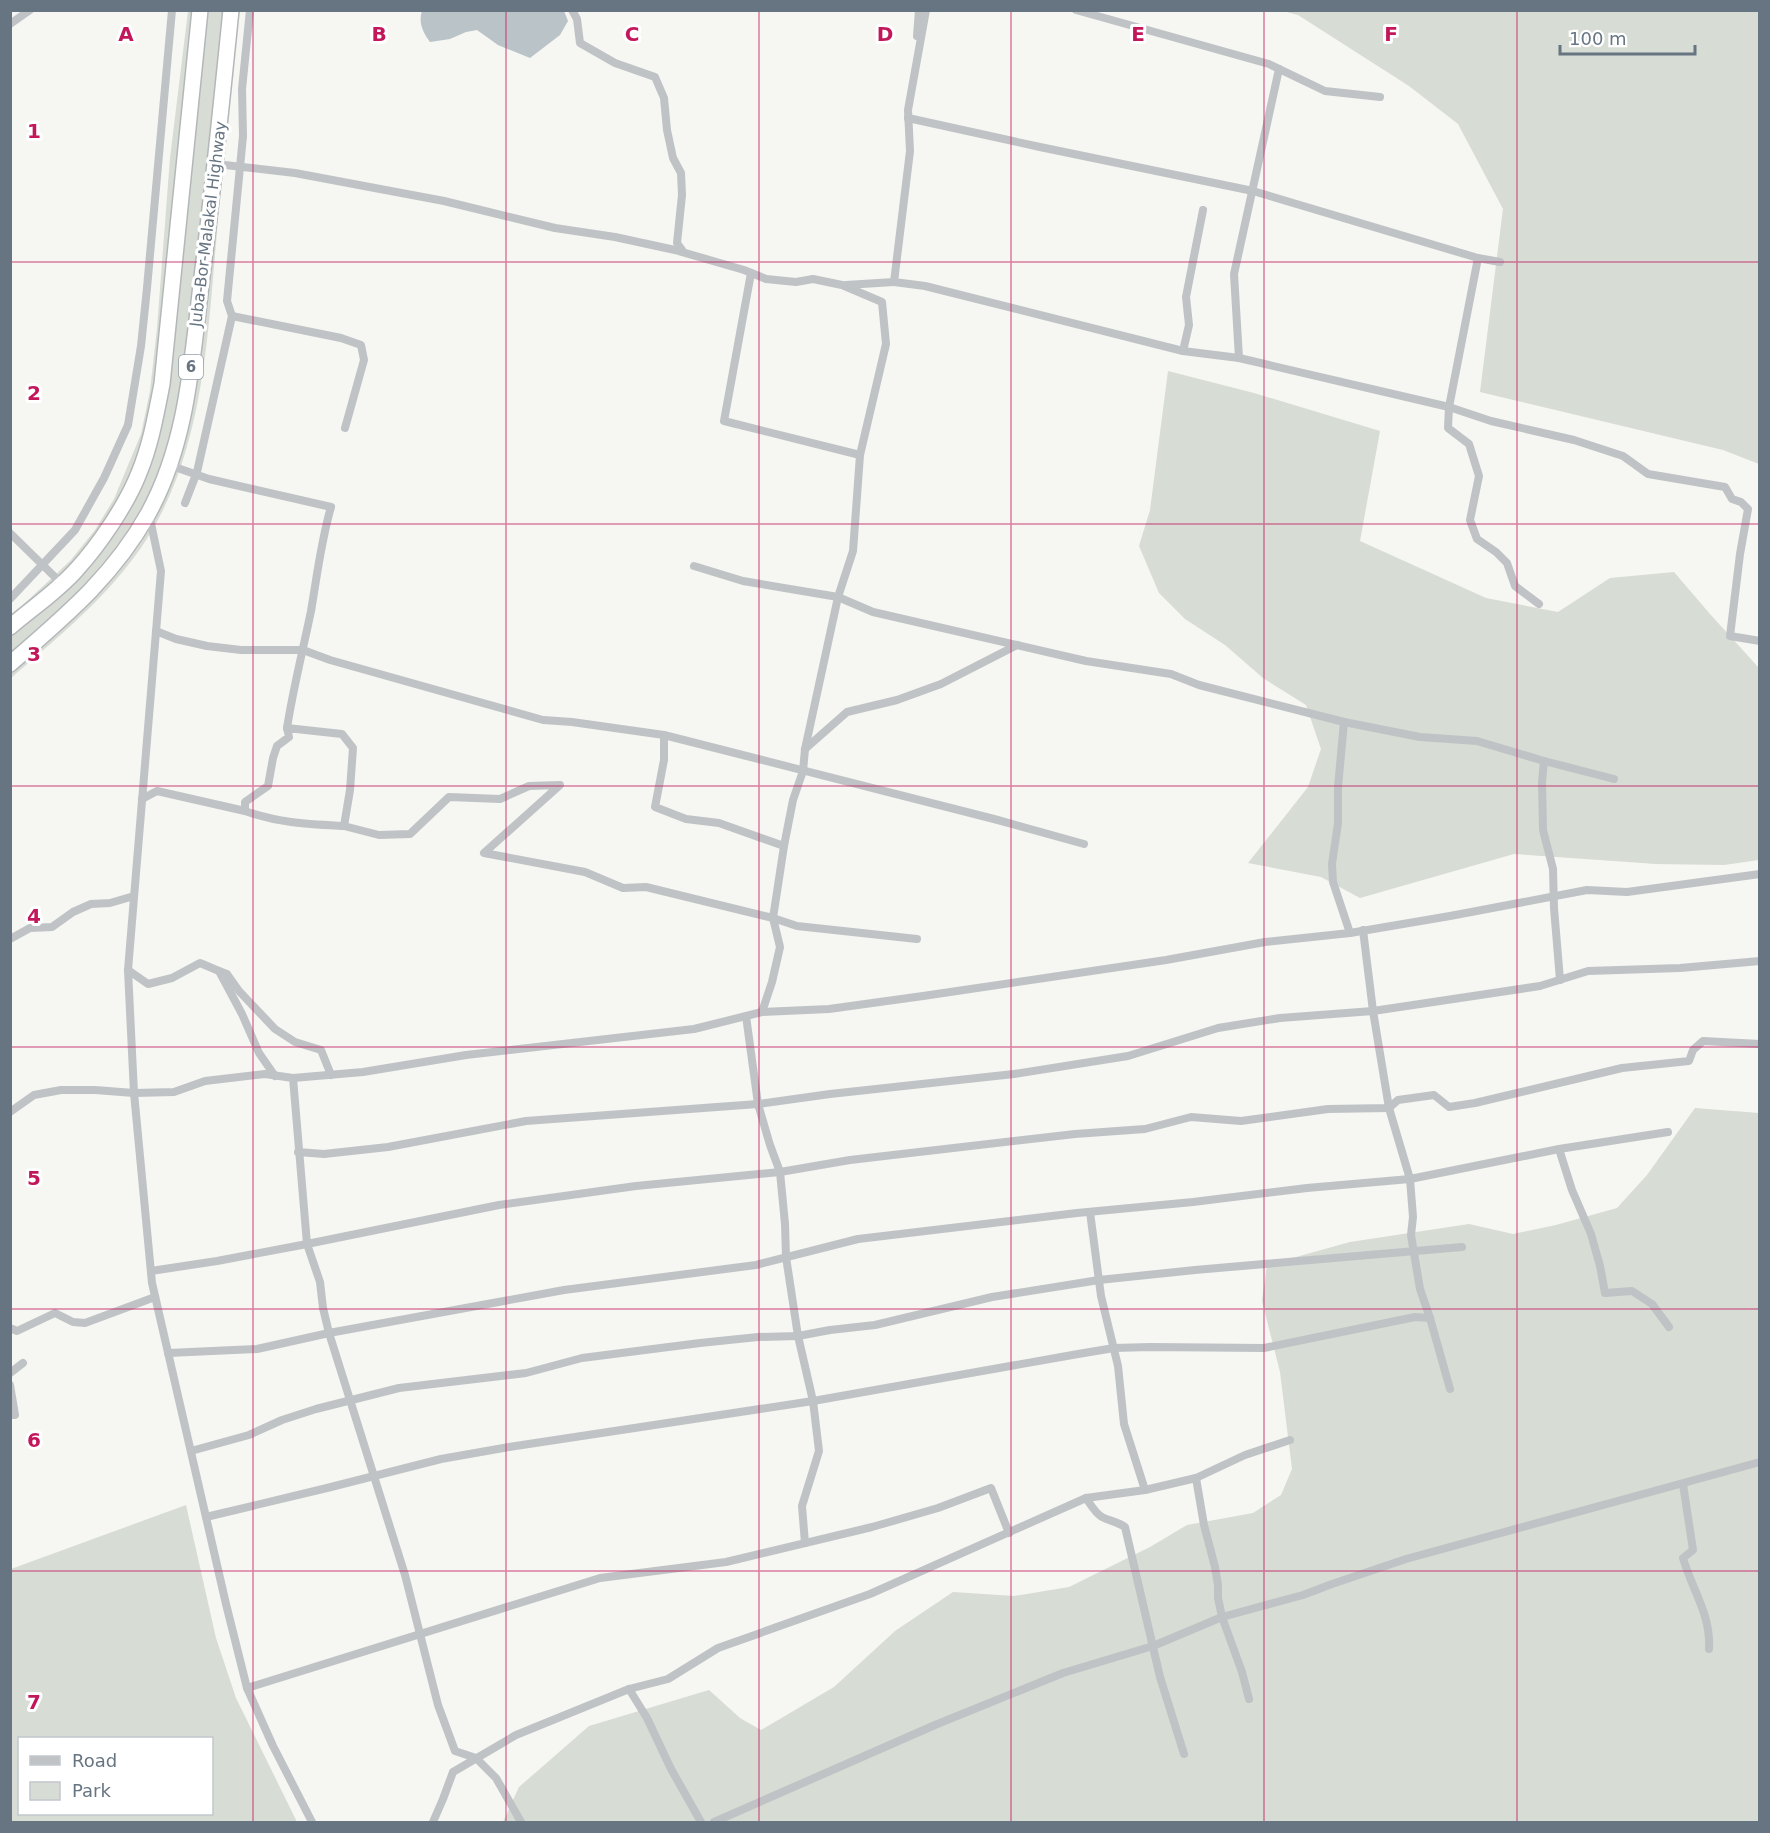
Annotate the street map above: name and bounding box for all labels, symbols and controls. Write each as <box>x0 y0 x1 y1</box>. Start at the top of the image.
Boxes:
scale bar <box>1560 18 1695 56</box>
text: A <box>118 22 134 46</box>
text: B <box>371 22 387 46</box>
text: C <box>625 22 639 46</box>
text: D <box>877 22 893 46</box>
text: E <box>1131 22 1145 46</box>
text: F <box>1384 22 1398 46</box>
text: 100 m <box>1569 28 1627 49</box>
text: 1 <box>27 119 41 143</box>
street label: Juba-Bor-Malakal Highway <box>186 120 230 329</box>
road number: 6 <box>179 355 203 379</box>
text: 2 <box>27 381 41 405</box>
text: 3 <box>27 642 41 666</box>
text: 4 <box>27 904 41 928</box>
text: 5 <box>27 1166 41 1190</box>
text: 6 <box>27 1428 41 1452</box>
text: 7 <box>27 1690 41 1714</box>
legend <box>18 1737 213 1815</box>
text: Road <box>72 1750 117 1771</box>
text: Park <box>72 1780 111 1801</box>

